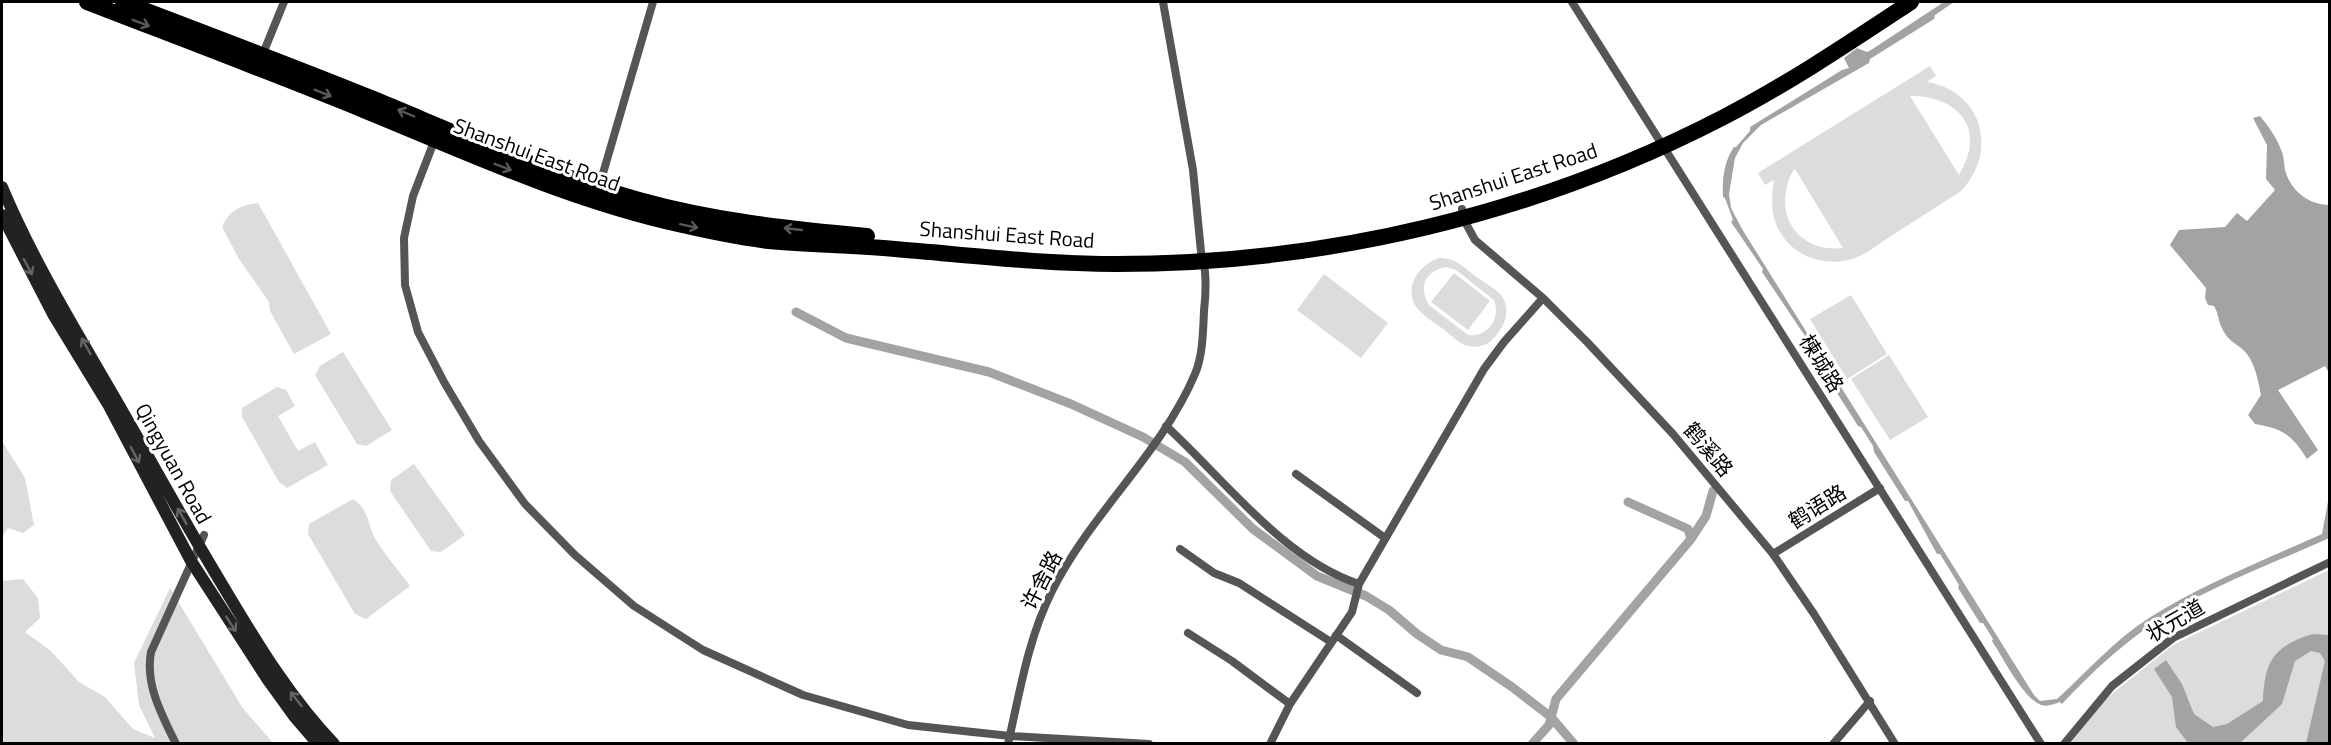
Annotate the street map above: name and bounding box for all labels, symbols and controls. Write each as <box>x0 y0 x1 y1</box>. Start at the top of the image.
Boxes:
one-way arrow <box>131 18 150 29</box>
one-way arrow <box>313 88 332 99</box>
one-way arrow <box>398 107 416 118</box>
street label: Shanshui East Road <box>449 109 625 199</box>
street label: Shanshui East Road <box>1425 134 1601 218</box>
one-way arrow <box>494 162 512 173</box>
street label: Shanshui East Road <box>918 212 1096 256</box>
one-way arrow <box>679 221 698 233</box>
one-way arrow <box>783 223 803 234</box>
one-way arrow <box>23 258 35 276</box>
street label: 楝城路 <box>1792 328 1852 398</box>
one-way arrow <box>80 338 91 356</box>
street label: Qingyuan Road <box>128 397 220 529</box>
street label: 鹤溪路 <box>1676 415 1742 483</box>
one-way arrow <box>129 446 141 463</box>
street label: 鹤语路 <box>1782 476 1852 536</box>
one-way arrow <box>176 508 188 525</box>
street label: 许舍路 <box>1012 545 1070 615</box>
street label: 状元道 <box>2140 590 2210 650</box>
one-way arrow <box>226 615 238 632</box>
one-way arrow <box>290 692 303 708</box>

